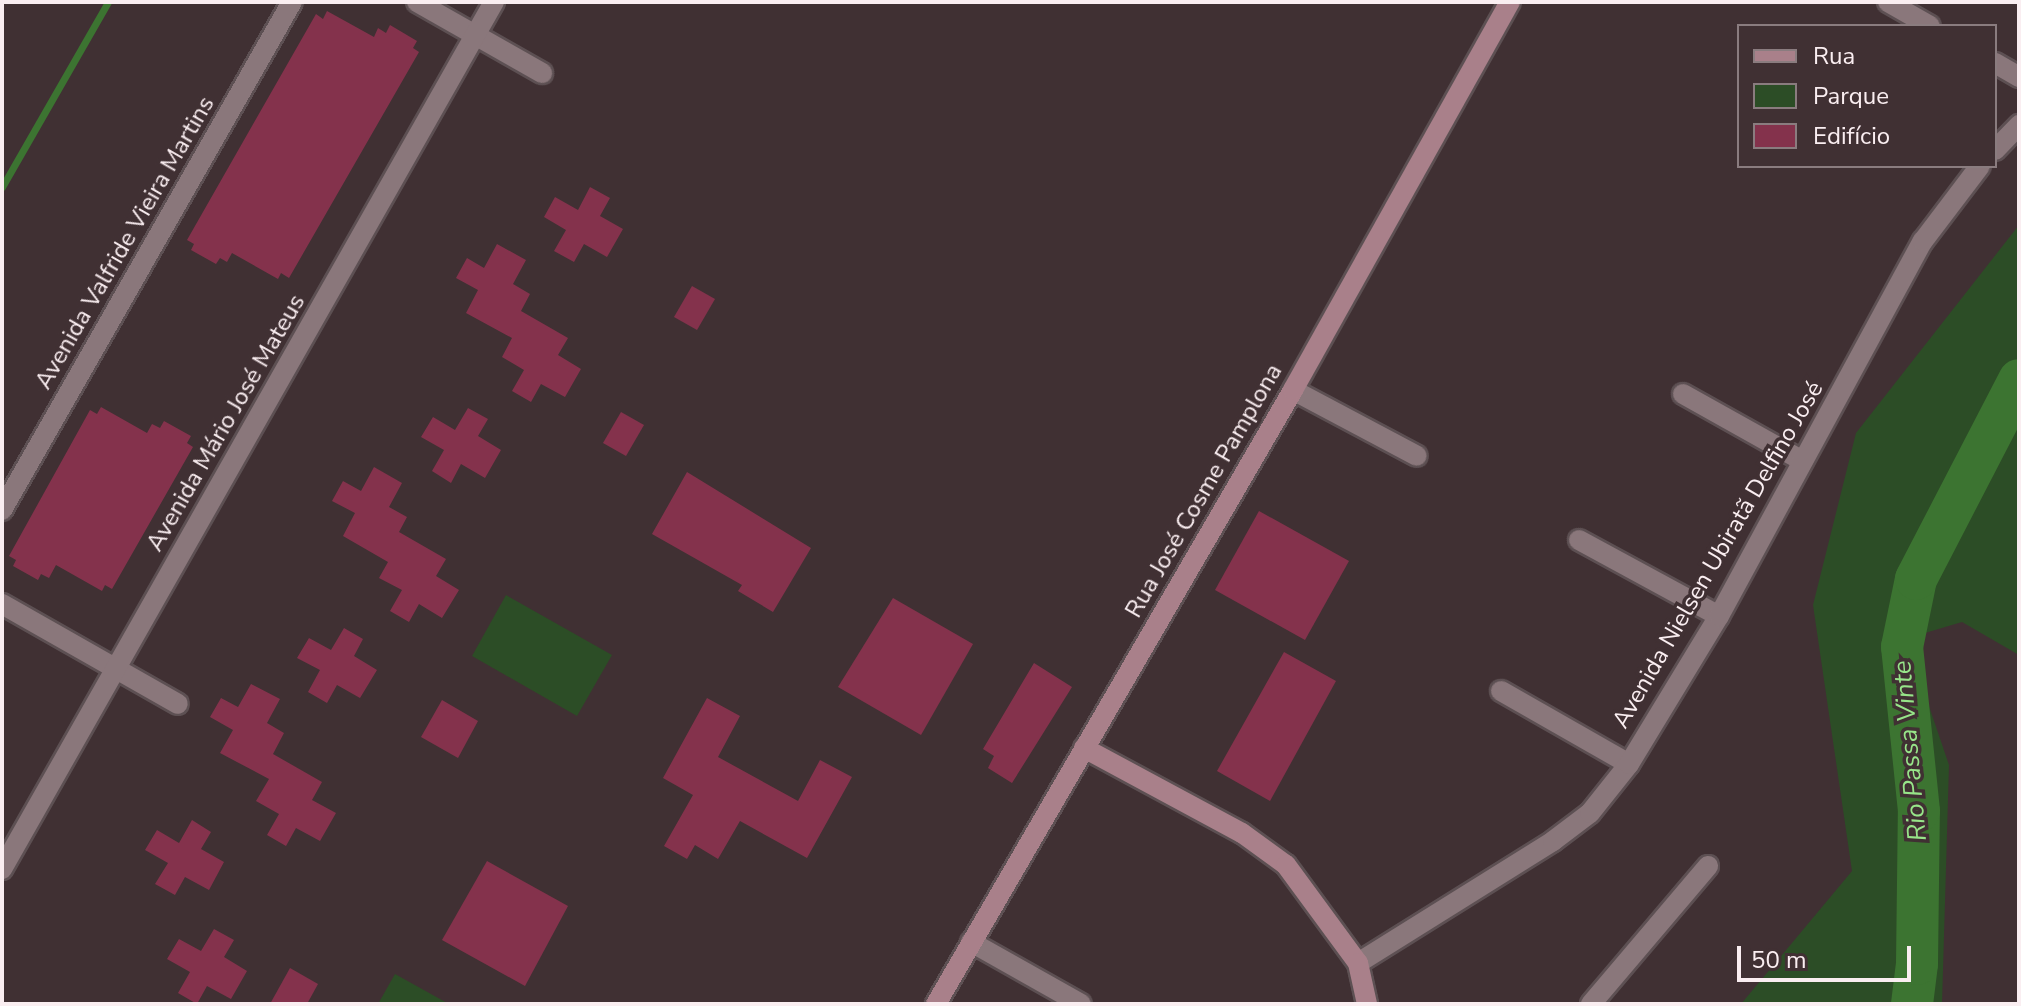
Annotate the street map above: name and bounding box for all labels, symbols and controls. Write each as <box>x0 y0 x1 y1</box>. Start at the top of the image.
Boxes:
legend <box>1737 24 1997 168</box>
text: Rua <box>1813 40 1855 72</box>
text: Parque <box>1813 80 1889 112</box>
street label: Avenida Valfride Vieira Martins <box>29 92 221 394</box>
text: Edifício <box>1813 120 1890 152</box>
street label: Avenida Mário José Mateus <box>141 289 311 557</box>
street label: Rua José Cosme Pamplona <box>1119 359 1289 623</box>
street label: Avenida Nielsen Ubiratã Delfino José <box>1607 376 1829 734</box>
water label: Rio Passa Vinte <box>1887 659 1933 843</box>
scale bar <box>1741 930 1915 980</box>
text: 50 m <box>1751 944 1807 976</box>

